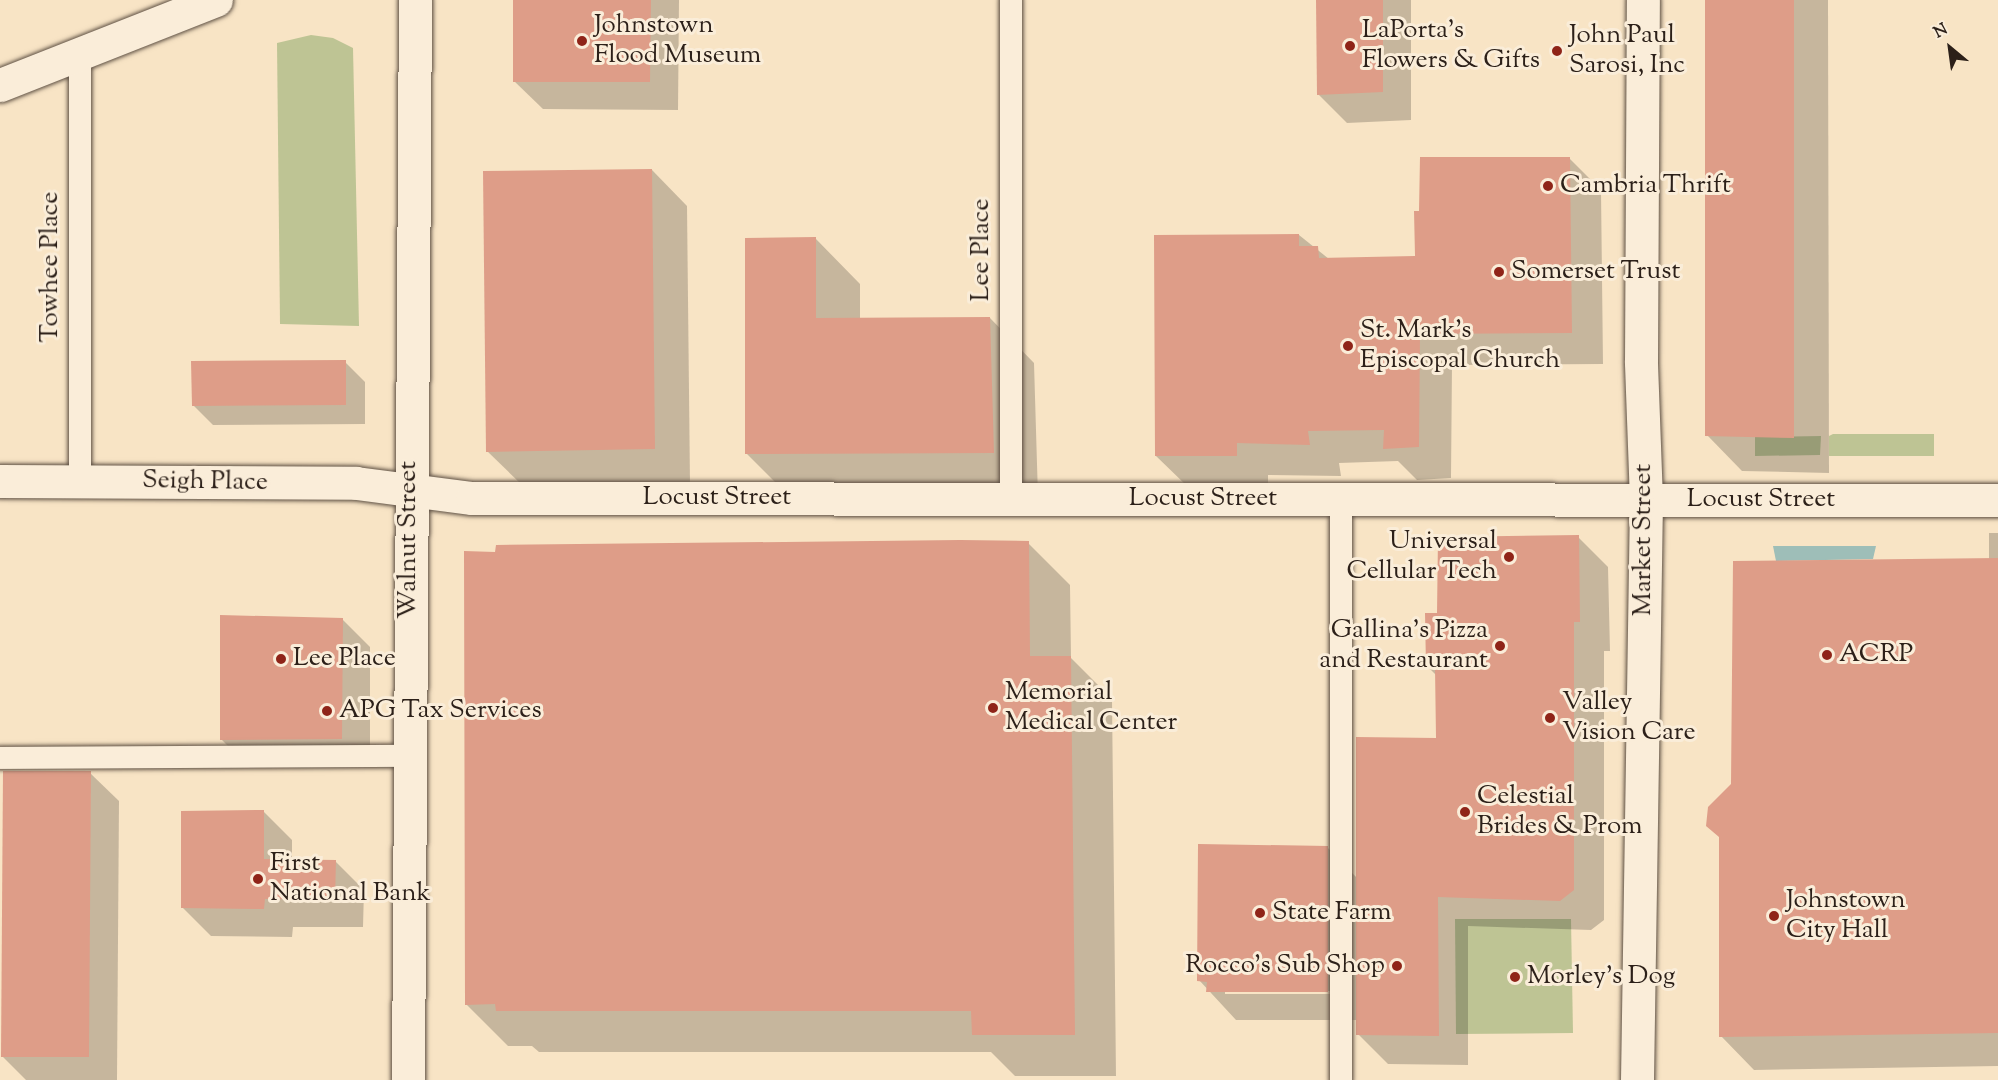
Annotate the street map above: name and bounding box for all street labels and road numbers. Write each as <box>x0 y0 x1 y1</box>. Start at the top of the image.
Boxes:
street label: Towhee Place <box>35 192 67 342</box>
street label: Lee Place <box>966 199 998 301</box>
street label: Walnut Street <box>393 461 425 619</box>
street label: Market Street <box>1628 464 1660 616</box>
street label: Seigh Place <box>142 465 268 499</box>
street label: Locust Street <box>643 482 791 514</box>
street label: Locust Street <box>1129 483 1277 515</box>
street label: Locust Street <box>1687 484 1835 516</box>

